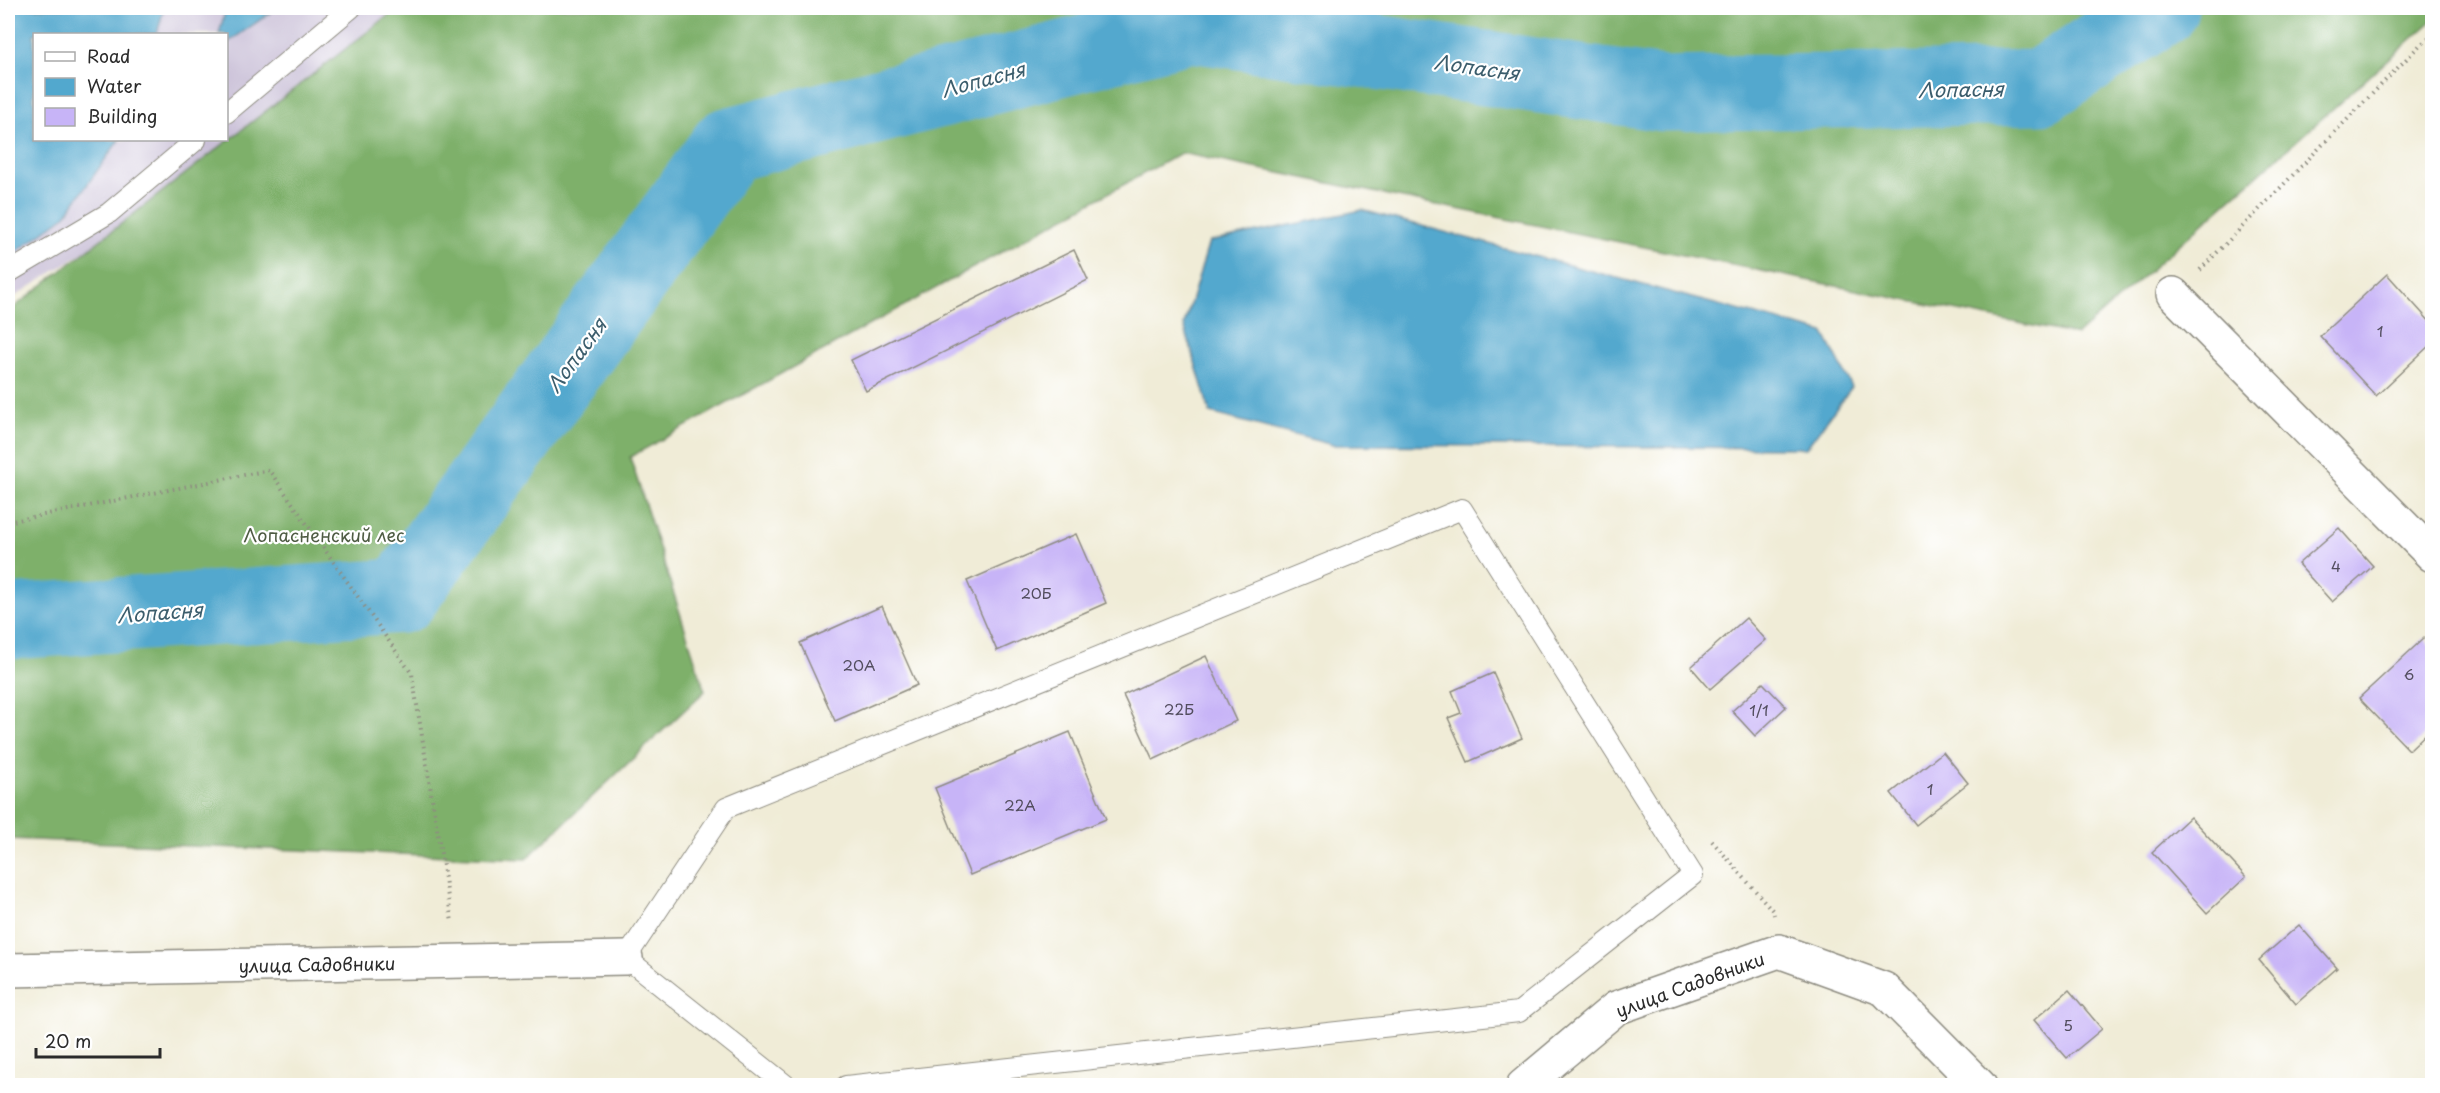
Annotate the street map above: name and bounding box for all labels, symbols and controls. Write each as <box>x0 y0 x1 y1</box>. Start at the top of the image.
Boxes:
legend <box>33 33 228 141</box>
text: Road <box>87 42 131 69</box>
water label: Лопасня <box>1433 46 1523 88</box>
water label: Лопасня <box>938 53 1029 105</box>
text: Water <box>87 72 142 99</box>
water label: Лопасня <box>1918 73 2005 105</box>
text: Building <box>87 102 157 129</box>
water label: Лопасня <box>539 311 614 398</box>
house number: 1 <box>2377 319 2383 342</box>
park label: Лопасненский лес <box>243 521 405 548</box>
house number: 4 <box>2331 554 2341 577</box>
house number: 20Б <box>1020 581 1052 604</box>
water label: Лопасня <box>116 594 205 630</box>
house number: 20А <box>843 653 875 676</box>
house number: 6 <box>2404 662 2414 685</box>
house number: 22Б <box>1164 697 1194 720</box>
house number: 1/1 <box>1749 698 1769 721</box>
house number: 1 <box>1927 777 1933 800</box>
house number: 22А <box>1004 793 1036 816</box>
street label: улица Садовники <box>1612 944 1768 1024</box>
street label: улица Садовники <box>238 949 396 979</box>
house number: 5 <box>2063 1013 2073 1036</box>
scale bar <box>36 1021 160 1059</box>
text: 20 m <box>45 1027 91 1054</box>

